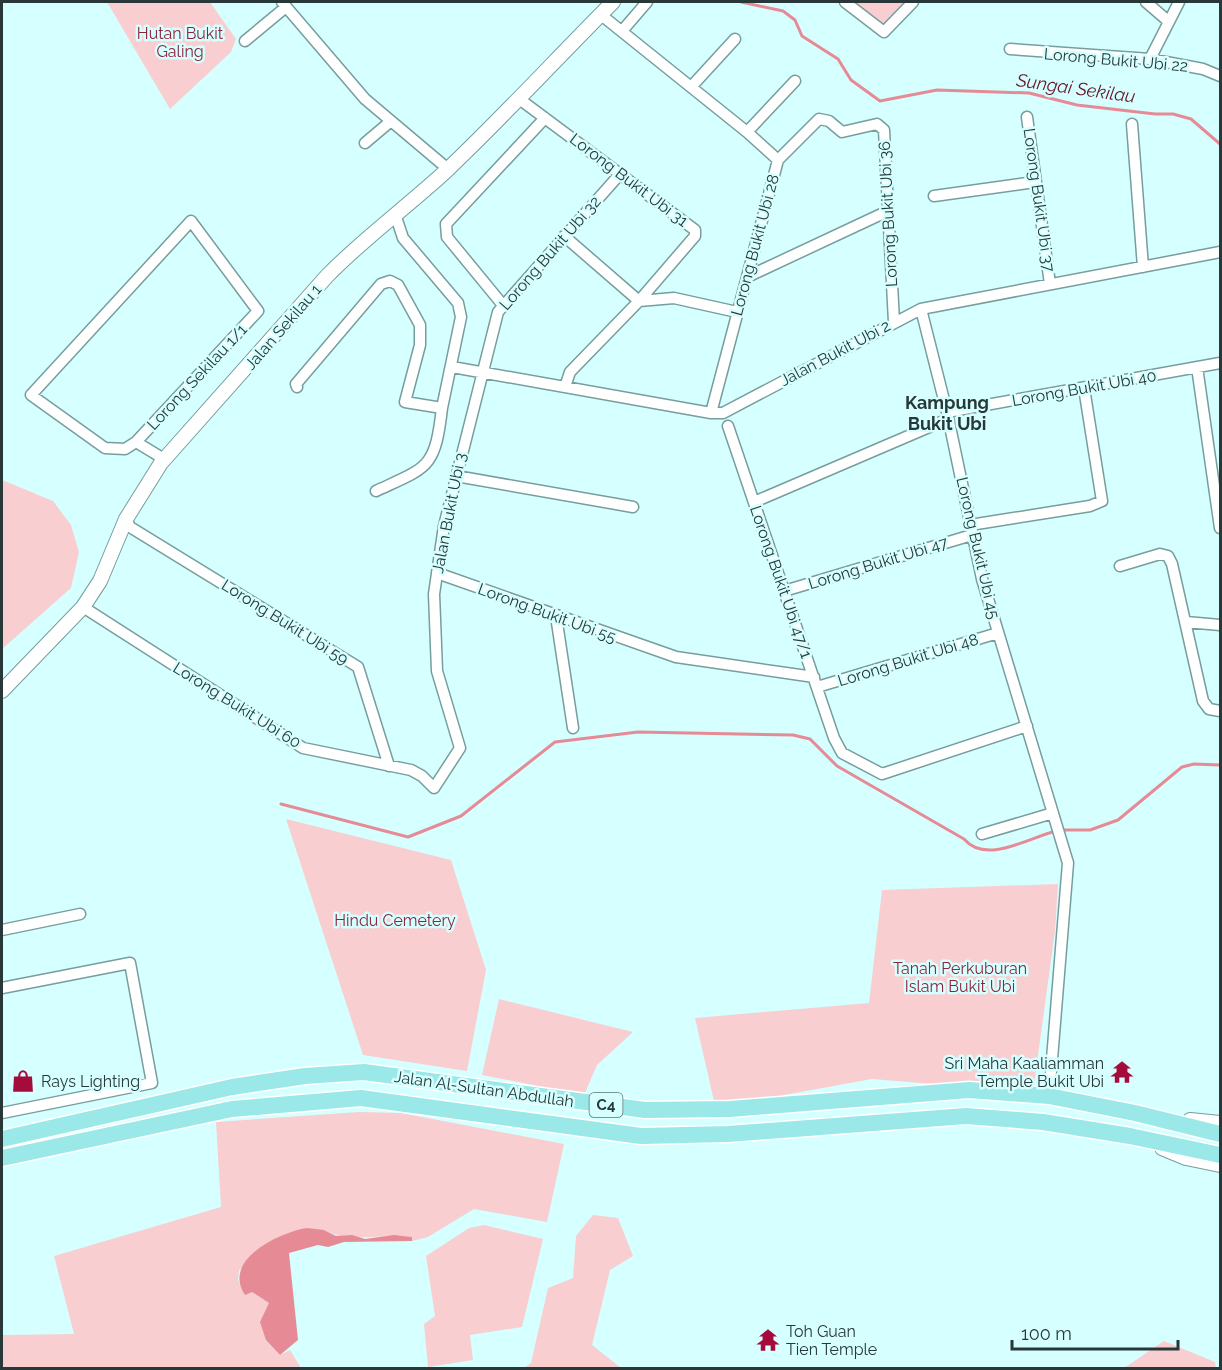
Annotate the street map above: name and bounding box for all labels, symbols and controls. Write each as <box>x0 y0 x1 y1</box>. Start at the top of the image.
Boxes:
park label: Hutan Bukit Galing <box>137 24 224 61</box>
street label: Lorong Bukit Ubi 22 <box>1043 44 1189 76</box>
water label: Sungai Sekilau <box>1014 69 1137 107</box>
street label: Lorong Bukit Ubi 37 <box>1020 127 1059 273</box>
street label: Lorong Bukit Ubi 31 <box>566 129 692 231</box>
street label: Lorong Bukit Ubi 36 <box>875 141 901 287</box>
street label: Lorong Bukit Ubi 28 <box>727 172 783 318</box>
street label: Lorong Bukit Ubi 32 <box>495 192 605 314</box>
street label: Jalan Sekilau 1 <box>241 280 325 374</box>
street label: Jalan Bukit Ubi 2 <box>777 316 893 390</box>
street label: Lorong Sekilau 1/1 <box>143 320 251 434</box>
street label: Lorong Bukit Ubi 40 <box>1010 366 1158 410</box>
district label: Kampung Bukit Ubi <box>905 392 989 434</box>
street label: Jalan Bukit Ubi 3 <box>428 451 470 575</box>
street label: Lorong Bukit Ubi 45 <box>952 475 1004 621</box>
street label: Lorong Bukit Ubi 47/1 <box>746 503 816 661</box>
street label: Lorong Bukit Ubi 47 <box>806 533 951 593</box>
street label: Lorong Bukit Ubi 59 <box>218 575 352 669</box>
street label: Lorong Bukit Ubi 55 <box>475 579 619 647</box>
street label: Lorong Bukit Ubi 48 <box>835 630 981 690</box>
street label: Lorong Bukit Ubi 60 <box>170 658 304 752</box>
park label: Hindu Cemetery <box>334 911 456 930</box>
park label: Tanah Perkuburan Islam Bukit Ubi <box>893 959 1027 996</box>
place label: Sri Maha Kaaliamman Temple Bukit Ubi <box>945 1054 1104 1091</box>
temple icon: Sri Maha Kaaliamman Temple Bukit Ubi <box>1109 1059 1135 1085</box>
street label: Jalan Al-Sultan Abdullah <box>393 1067 575 1111</box>
shop icon: Rays Lighting <box>10 1068 36 1094</box>
place label: Rays Lighting <box>41 1072 140 1091</box>
road number: C4 <box>590 1093 622 1117</box>
scale bar <box>1012 1313 1178 1351</box>
place label: Toh Guan Tien Temple <box>786 1322 877 1359</box>
text: 100 m <box>1021 1323 1072 1344</box>
temple icon: Toh Guan Tien Temple <box>755 1327 781 1353</box>

